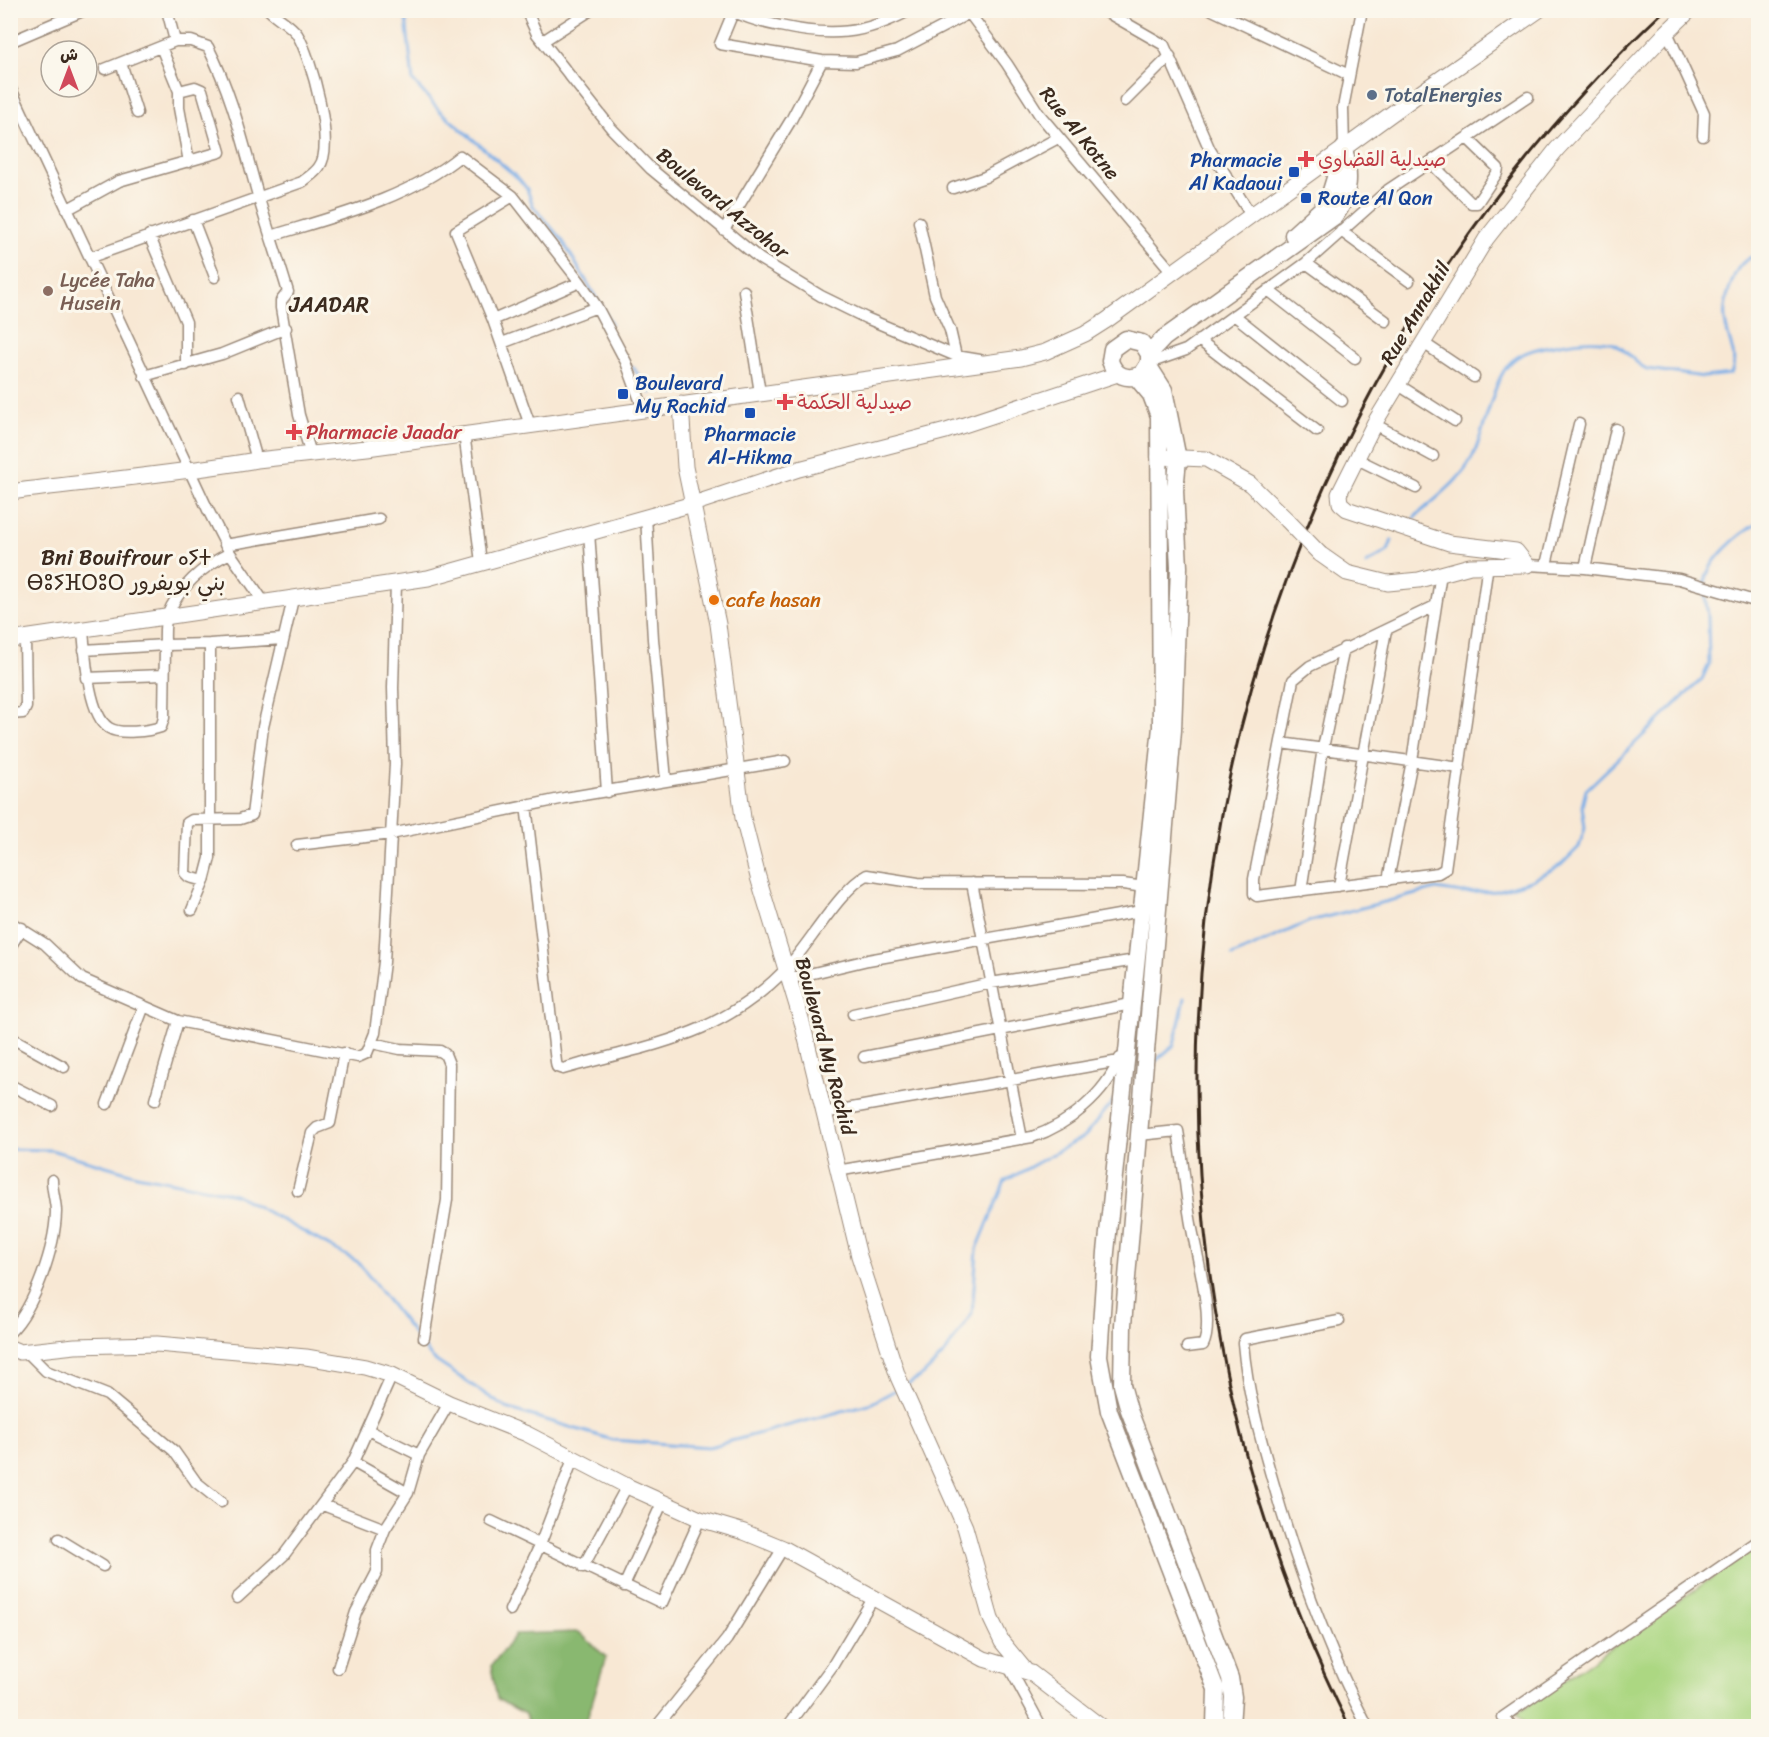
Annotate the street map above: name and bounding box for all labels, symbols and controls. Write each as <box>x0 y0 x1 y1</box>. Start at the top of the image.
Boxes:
north arrow <box>39 39 99 99</box>
text: ش <box>60 40 78 69</box>
street label: Rue Al Kotne <box>1030 78 1129 188</box>
place label: TotalEnergies <box>1384 78 1503 113</box>
marker: TotalEnergies <box>1365 88 1379 102</box>
street label: Boulevard Azzohor <box>648 138 799 269</box>
place label: صيدلية القضاوي <box>1318 142 1446 177</box>
place label: Pharmacie Al Kadaoui <box>1188 143 1283 201</box>
marker: صيدلية القضاوي <box>1299 152 1313 166</box>
marker: Pharmacie Al Kadaoui <box>1287 165 1301 179</box>
place label: Route Al Qon <box>1318 181 1433 216</box>
marker: Route Al Qon <box>1299 191 1313 205</box>
street label: Rue Annakhil <box>1371 254 1461 372</box>
place label: Lycée Taha Husein <box>60 263 155 321</box>
marker: Lycée Taha Husein <box>41 284 55 298</box>
district label: JAADAR <box>288 285 369 324</box>
place label: Boulevard My Rachid <box>635 366 727 424</box>
place label: صيدلية الحكمة <box>797 385 912 420</box>
marker: Boulevard My Rachid <box>616 387 630 401</box>
marker: صيدلية الحكمة <box>778 395 792 409</box>
marker: Pharmacie Al-Hikma <box>743 406 757 420</box>
place label: Pharmacie Jaadar <box>306 415 463 450</box>
place label: Pharmacie Al-Hikma <box>704 417 796 475</box>
marker: Pharmacie Jaadar <box>287 425 301 439</box>
district label: Bni Bouifrour ⴰⵢⵜ ⴱⵓⵢⴼⵔⵓⵔ بني بويفرور <box>27 538 226 602</box>
place label: cafe hasan <box>726 583 821 618</box>
marker: cafe hasan <box>707 593 721 607</box>
street label: Boulevard My Rachid <box>785 953 866 1140</box>

